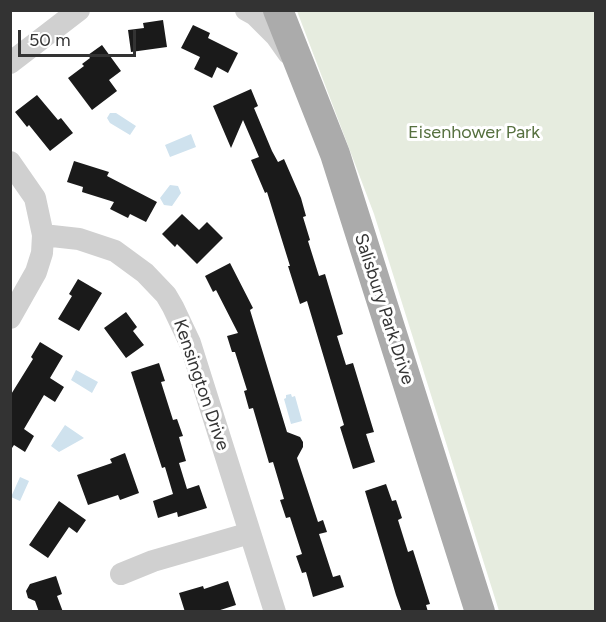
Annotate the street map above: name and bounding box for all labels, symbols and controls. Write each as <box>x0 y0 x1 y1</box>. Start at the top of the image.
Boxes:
scale bar <box>21 18 140 56</box>
text: 50 m <box>29 29 71 51</box>
park label: Eisenhower Park <box>408 122 540 144</box>
street label: Salisbury Park Drive <box>349 231 419 387</box>
street label: Kensington Drive <box>168 317 234 453</box>

